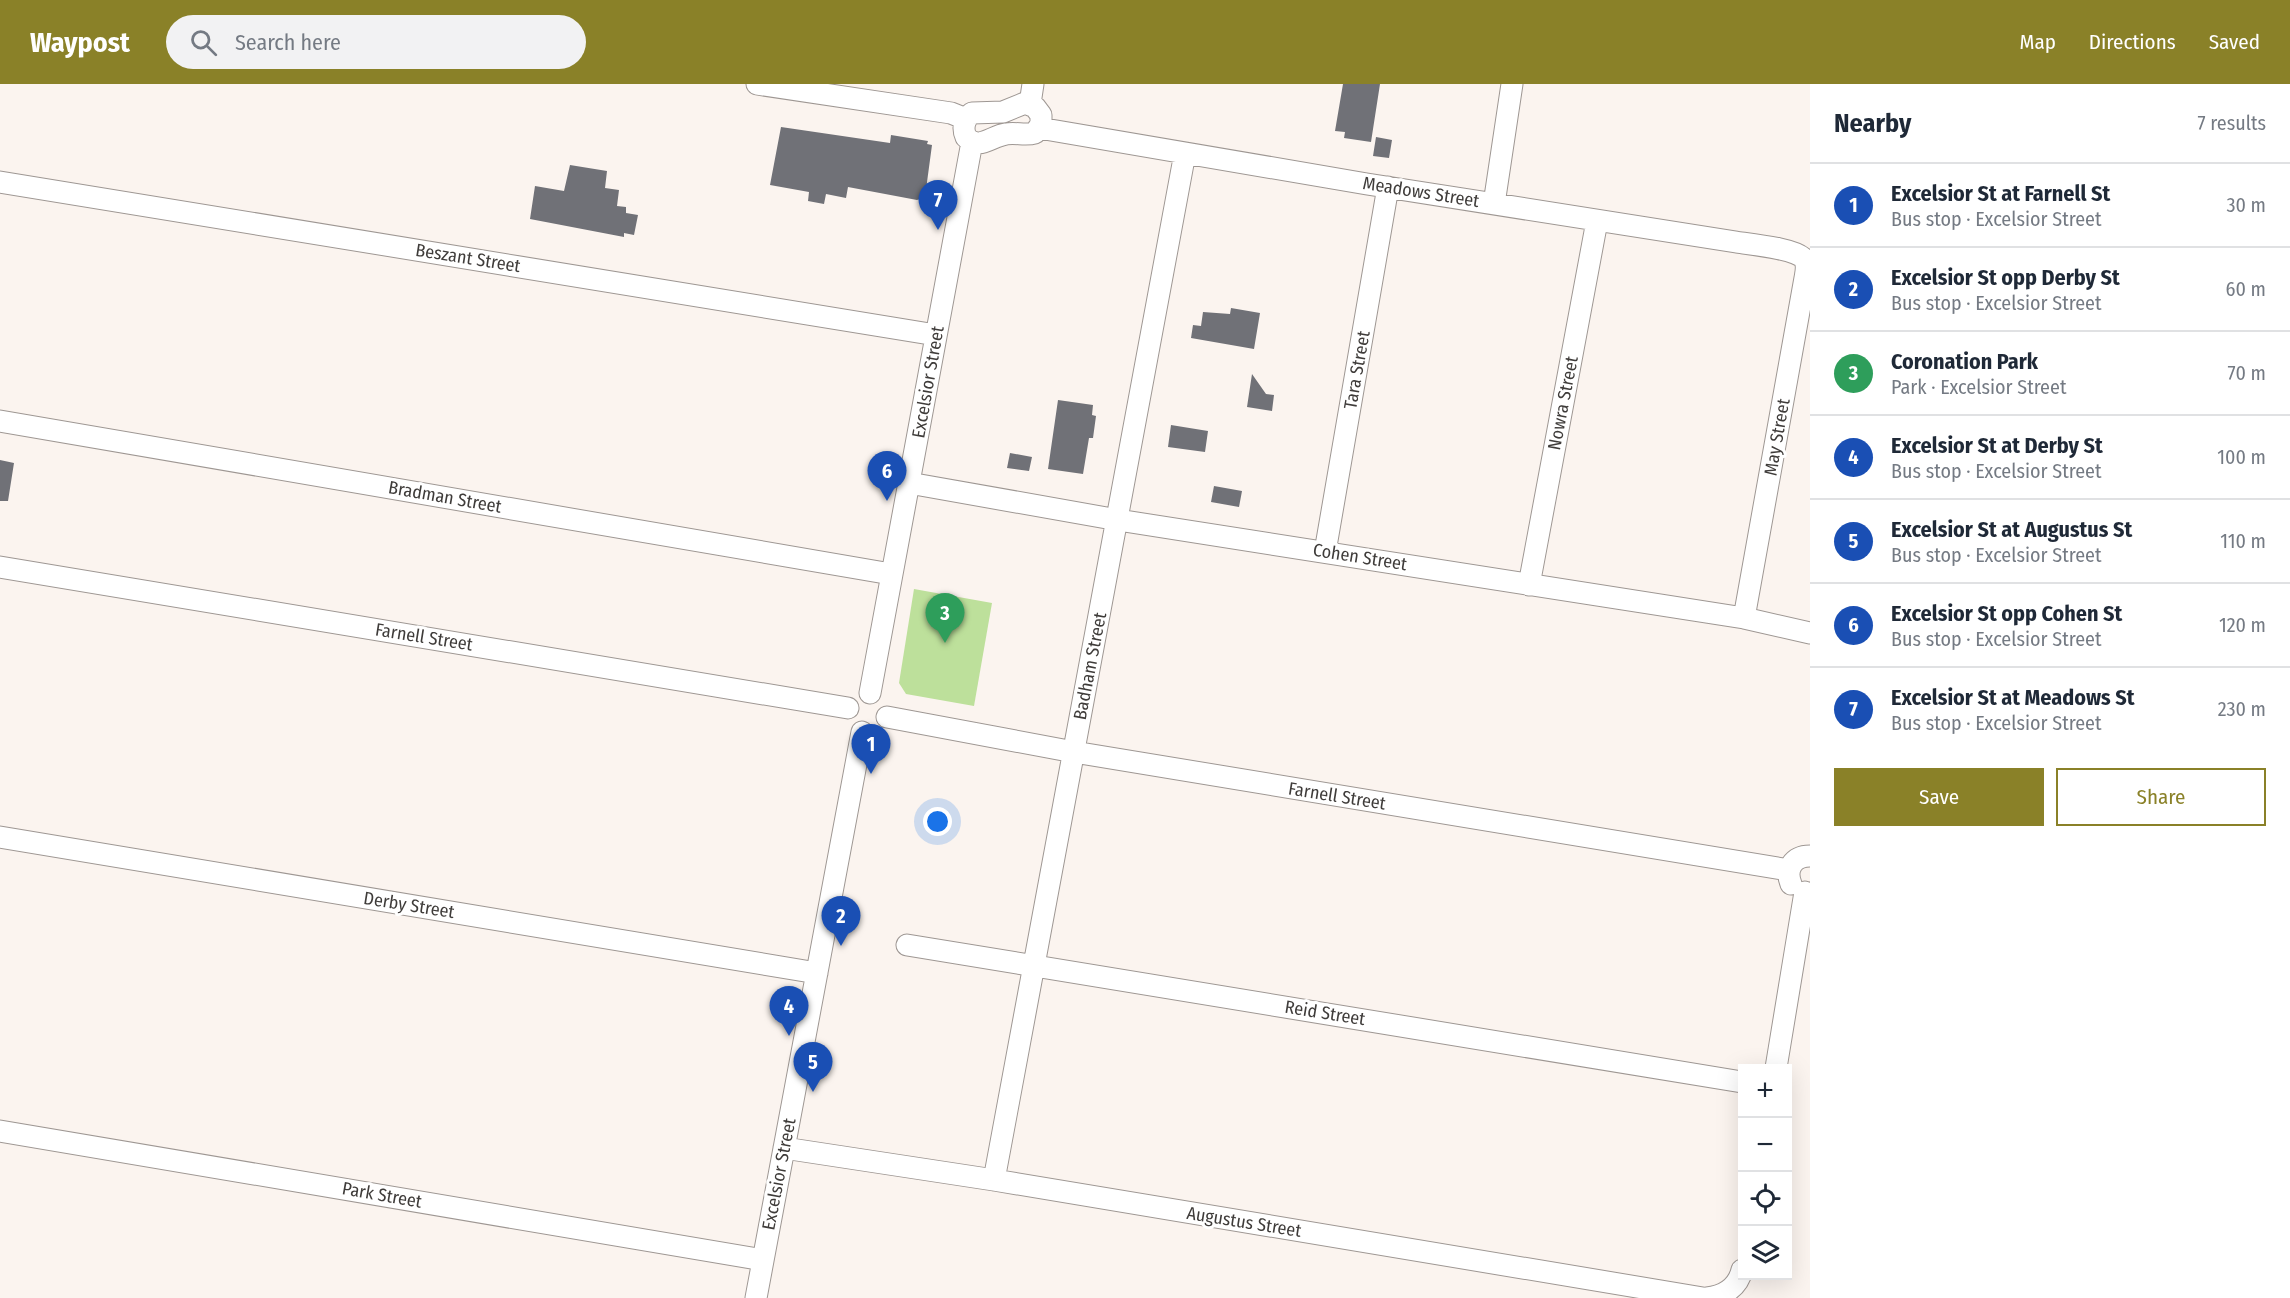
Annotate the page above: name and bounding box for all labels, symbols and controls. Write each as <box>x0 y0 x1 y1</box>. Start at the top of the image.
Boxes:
search box <box>166 15 586 69</box>
text: Waypost <box>30 26 130 59</box>
icon: search <box>187 26 220 59</box>
text: Search here <box>235 29 341 56</box>
text: Map <box>2019 29 2056 55</box>
text: Directions <box>2089 29 2176 55</box>
text: Saved <box>2209 29 2260 55</box>
text: Nearby <box>1834 108 1911 139</box>
text: 7 results <box>2198 111 2266 135</box>
street label: Meadows Street <box>1361 172 1481 212</box>
pin: 7 <box>918 180 958 230</box>
text: Excelsior St at Farnell St <box>1891 180 2110 207</box>
text: 1 <box>1849 193 1858 217</box>
text: 30 m <box>2226 193 2266 217</box>
text: Bus stop · Excelsior Street <box>1891 207 2101 231</box>
street label: Beszant Street <box>414 239 522 277</box>
text: Excelsior St opp Derby St <box>1891 264 2120 291</box>
text: 2 <box>1849 277 1858 301</box>
text: 60 m <box>2226 277 2266 301</box>
text: Bus stop · Excelsior Street <box>1891 291 2101 315</box>
street label: Excelsior Street <box>907 324 949 440</box>
street label: Tara Street <box>1339 329 1375 411</box>
text: Coronation Park <box>1891 348 2038 375</box>
street label: Nowra Street <box>1543 354 1583 452</box>
text: 3 <box>1849 361 1858 385</box>
text: 70 m <box>2228 361 2266 385</box>
text: Park · Excelsior Street <box>1891 375 2066 399</box>
street label: May Street <box>1759 397 1795 477</box>
text: Excelsior St at Derby St <box>1891 432 2103 459</box>
text: 4 <box>1848 445 1859 469</box>
text: 100 m <box>2217 445 2266 469</box>
pin: 6 <box>868 452 906 501</box>
text: Bus stop · Excelsior Street <box>1891 459 2101 483</box>
street label: Bradman Street <box>387 476 503 518</box>
text: Excelsior St at Augustus St <box>1891 516 2132 543</box>
text: 5 <box>1849 529 1858 553</box>
text: 110 m <box>2220 529 2266 553</box>
street label: Cohen Street <box>1312 539 1409 575</box>
text: Bus stop · Excelsior Street <box>1891 543 2101 567</box>
pin: 3 <box>926 594 964 643</box>
text: Excelsior St opp Cohen St <box>1891 600 2122 627</box>
street label: Badham Street <box>1069 610 1111 722</box>
text: 6 <box>1848 613 1859 637</box>
text: 120 m <box>2219 613 2266 637</box>
street label: Farnell Street <box>374 618 474 656</box>
text: Bus stop · Excelsior Street <box>1891 627 2101 651</box>
text: Excelsior St at Meadows St <box>1891 684 2134 711</box>
text: 7 <box>1849 697 1858 721</box>
text: 230 m <box>2218 697 2266 721</box>
text: Bus stop · Excelsior Street <box>1891 711 2101 735</box>
pin: 1 <box>852 724 890 774</box>
button: Save <box>1834 768 2044 826</box>
button: Share <box>2056 768 2266 826</box>
street label: Farnell Street <box>1287 777 1387 815</box>
your location <box>923 807 952 836</box>
street label: Derby Street <box>362 887 456 923</box>
pin: 2 <box>822 896 860 946</box>
pin: 4 <box>770 986 808 1036</box>
street label: Reid Street <box>1283 996 1367 1030</box>
pin: 5 <box>794 1042 832 1092</box>
map controls <box>1738 1064 1792 1280</box>
button: + <box>1738 1064 1792 1118</box>
street label: Excelsior Street <box>757 1116 801 1232</box>
button: − <box>1738 1118 1792 1172</box>
button: locate <box>1738 1172 1792 1226</box>
street label: Park Street <box>340 1177 424 1213</box>
street label: Augustus Street <box>1185 1202 1303 1242</box>
button: layers <box>1738 1226 1792 1280</box>

